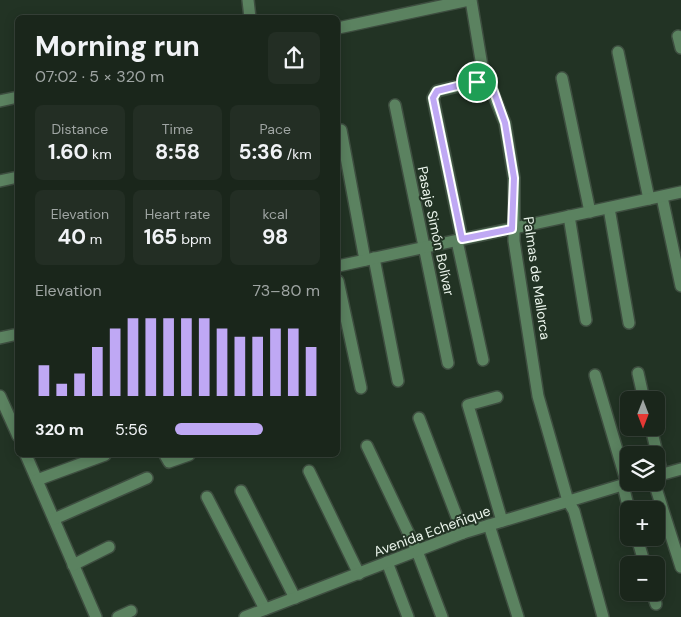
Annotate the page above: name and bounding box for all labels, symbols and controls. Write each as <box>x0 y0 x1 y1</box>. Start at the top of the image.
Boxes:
text: Morning run <box>35 28 200 65</box>
button: share <box>268 32 320 84</box>
pin <box>456 61 498 103</box>
text: 07:02 · 5 × 320 m <box>35 66 164 87</box>
icon: arrive <box>463 68 491 96</box>
text: Distance <box>51 120 108 138</box>
text: Time <box>162 120 193 138</box>
text: Pace <box>259 120 291 138</box>
text: 1.60 <box>48 138 88 166</box>
text: 8:58 <box>155 138 200 166</box>
text: 5:36 <box>239 138 283 166</box>
text: km <box>88 145 112 163</box>
text: /km <box>283 145 312 163</box>
street label: Pasaje Simón Bolívar <box>413 165 459 297</box>
text: Elevation <box>51 205 109 223</box>
text: Heart rate <box>145 205 210 223</box>
text: kcal <box>263 205 288 223</box>
street label: Palmas de Mallorca <box>519 215 555 341</box>
text: 40 <box>58 223 86 251</box>
text: 165 <box>144 223 177 251</box>
text: 98 <box>262 223 288 251</box>
text: m <box>86 230 102 248</box>
text: bpm <box>177 230 211 248</box>
text: Elevation <box>35 280 102 301</box>
text: 73–80 m <box>253 280 320 301</box>
north arrow <box>620 391 665 436</box>
map controls <box>620 391 665 601</box>
text: 320 m <box>35 419 84 440</box>
text: 5:56 <box>115 419 148 440</box>
button: layers <box>620 446 665 491</box>
street label: Avenida Echeñique <box>371 501 493 561</box>
button: + <box>620 501 665 546</box>
button: − <box>620 556 665 601</box>

